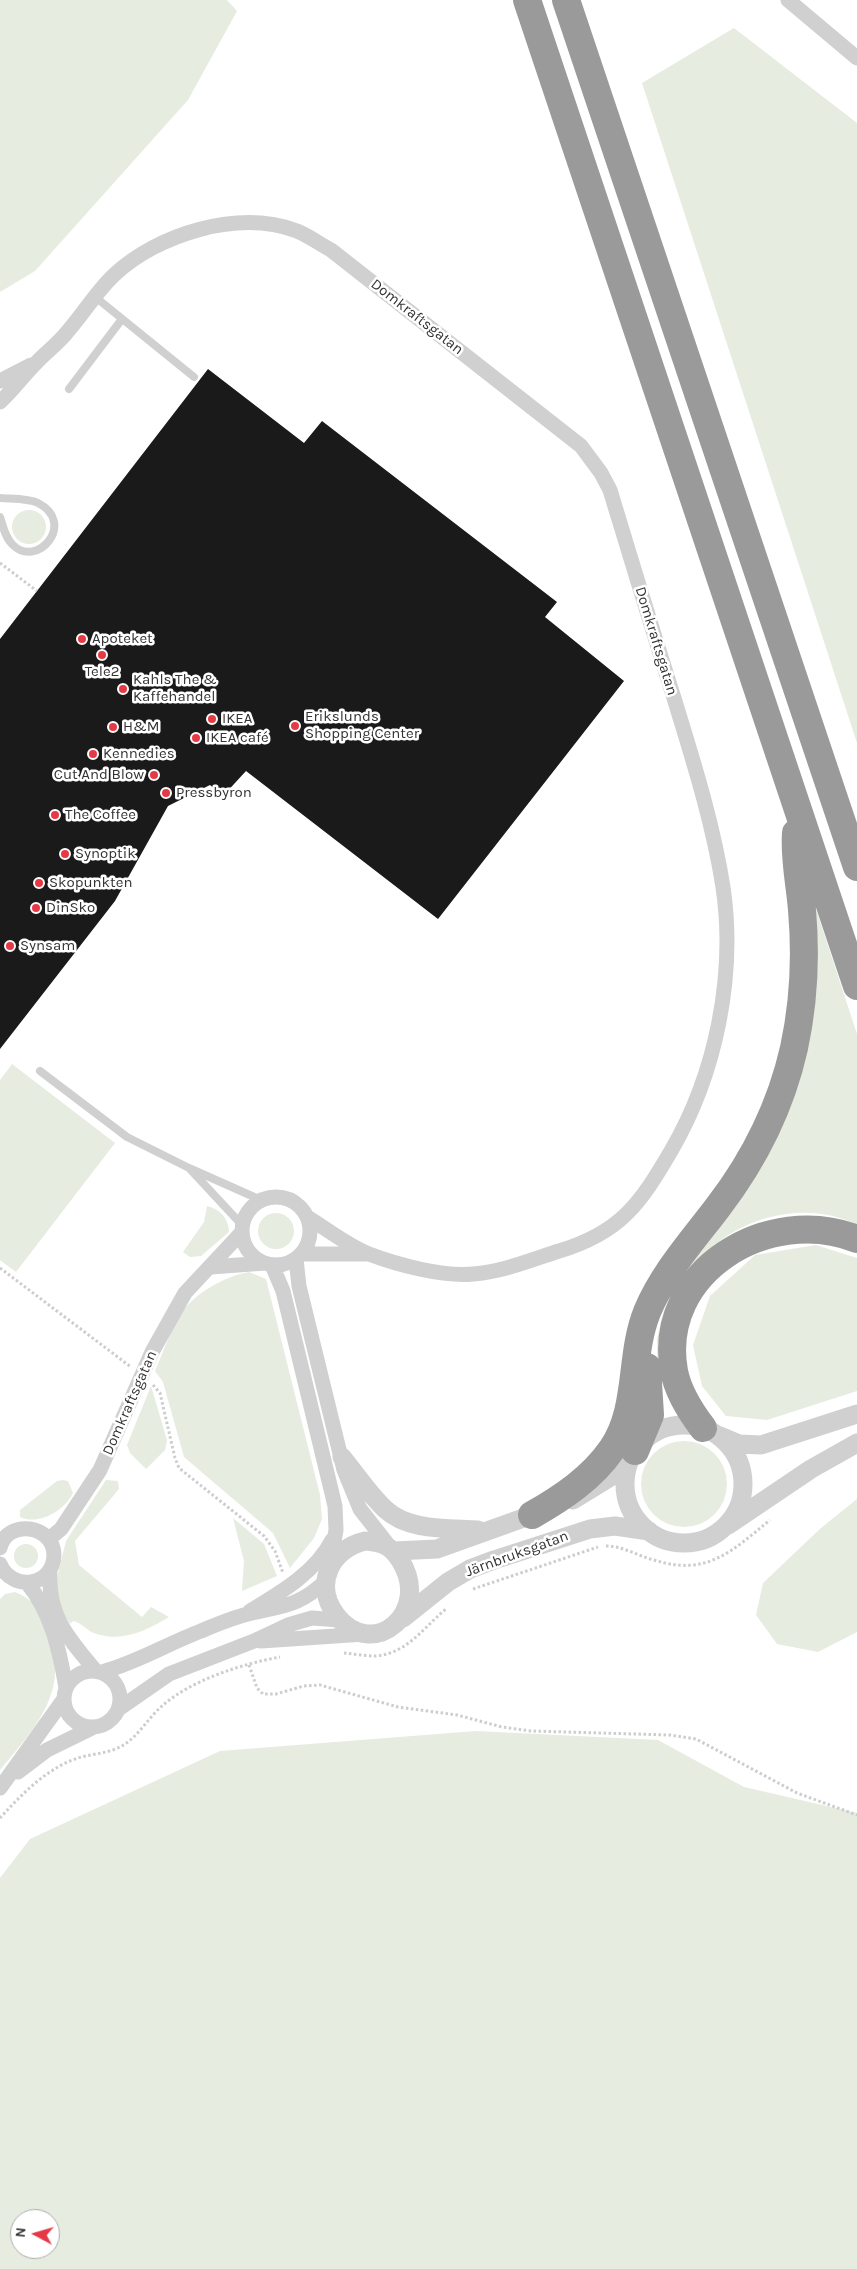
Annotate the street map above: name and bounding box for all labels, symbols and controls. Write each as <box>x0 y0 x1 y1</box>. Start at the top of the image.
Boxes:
street label: Domkraftsgatan <box>367 275 467 359</box>
street label: Domkraftsgatan <box>631 585 681 697</box>
place label: Apoteket <box>92 630 153 648</box>
marker: Apoteket <box>76 633 88 645</box>
marker: Tele2 <box>96 649 108 661</box>
place label: Tele2 <box>85 663 119 681</box>
place label: Kahls The & Kaffehandel <box>133 671 217 706</box>
marker: Kahls The & Kaffehandel <box>117 683 129 695</box>
place label: Erikslunds Shopping Center <box>305 708 419 743</box>
place label: IKEA <box>222 710 252 728</box>
marker: IKEA <box>206 713 218 725</box>
place label: H&M <box>123 718 159 736</box>
marker: Erikslunds Shopping Center <box>289 720 301 732</box>
marker: H&M <box>107 721 119 733</box>
place label: IKEA café <box>206 729 269 747</box>
marker: IKEA café <box>190 732 202 744</box>
place label: Kennedies <box>103 745 175 763</box>
marker: Kennedies <box>87 748 99 760</box>
place label: Cut And Blow <box>54 766 144 784</box>
marker: Cut And Blow <box>148 769 160 781</box>
place label: Pressbyron <box>176 784 252 802</box>
marker: Pressbyron <box>160 787 172 799</box>
place label: The Coffee <box>65 806 136 824</box>
marker: The Coffee <box>49 809 61 821</box>
place label: Synoptik <box>75 845 136 863</box>
marker: Synoptik <box>59 848 71 860</box>
place label: Skopunkten <box>49 874 132 892</box>
marker: Skopunkten <box>33 877 45 889</box>
place label: DinSko <box>46 899 95 917</box>
marker: DinSko <box>30 902 42 914</box>
place label: Synsam <box>20 937 75 955</box>
marker: Synsam <box>4 940 16 952</box>
street label: Domkraftsgatan <box>99 1348 161 1458</box>
street label: Järnbruksgatan <box>463 1527 571 1581</box>
north arrow <box>10 2209 60 2259</box>
text: N <box>12 2227 30 2238</box>

